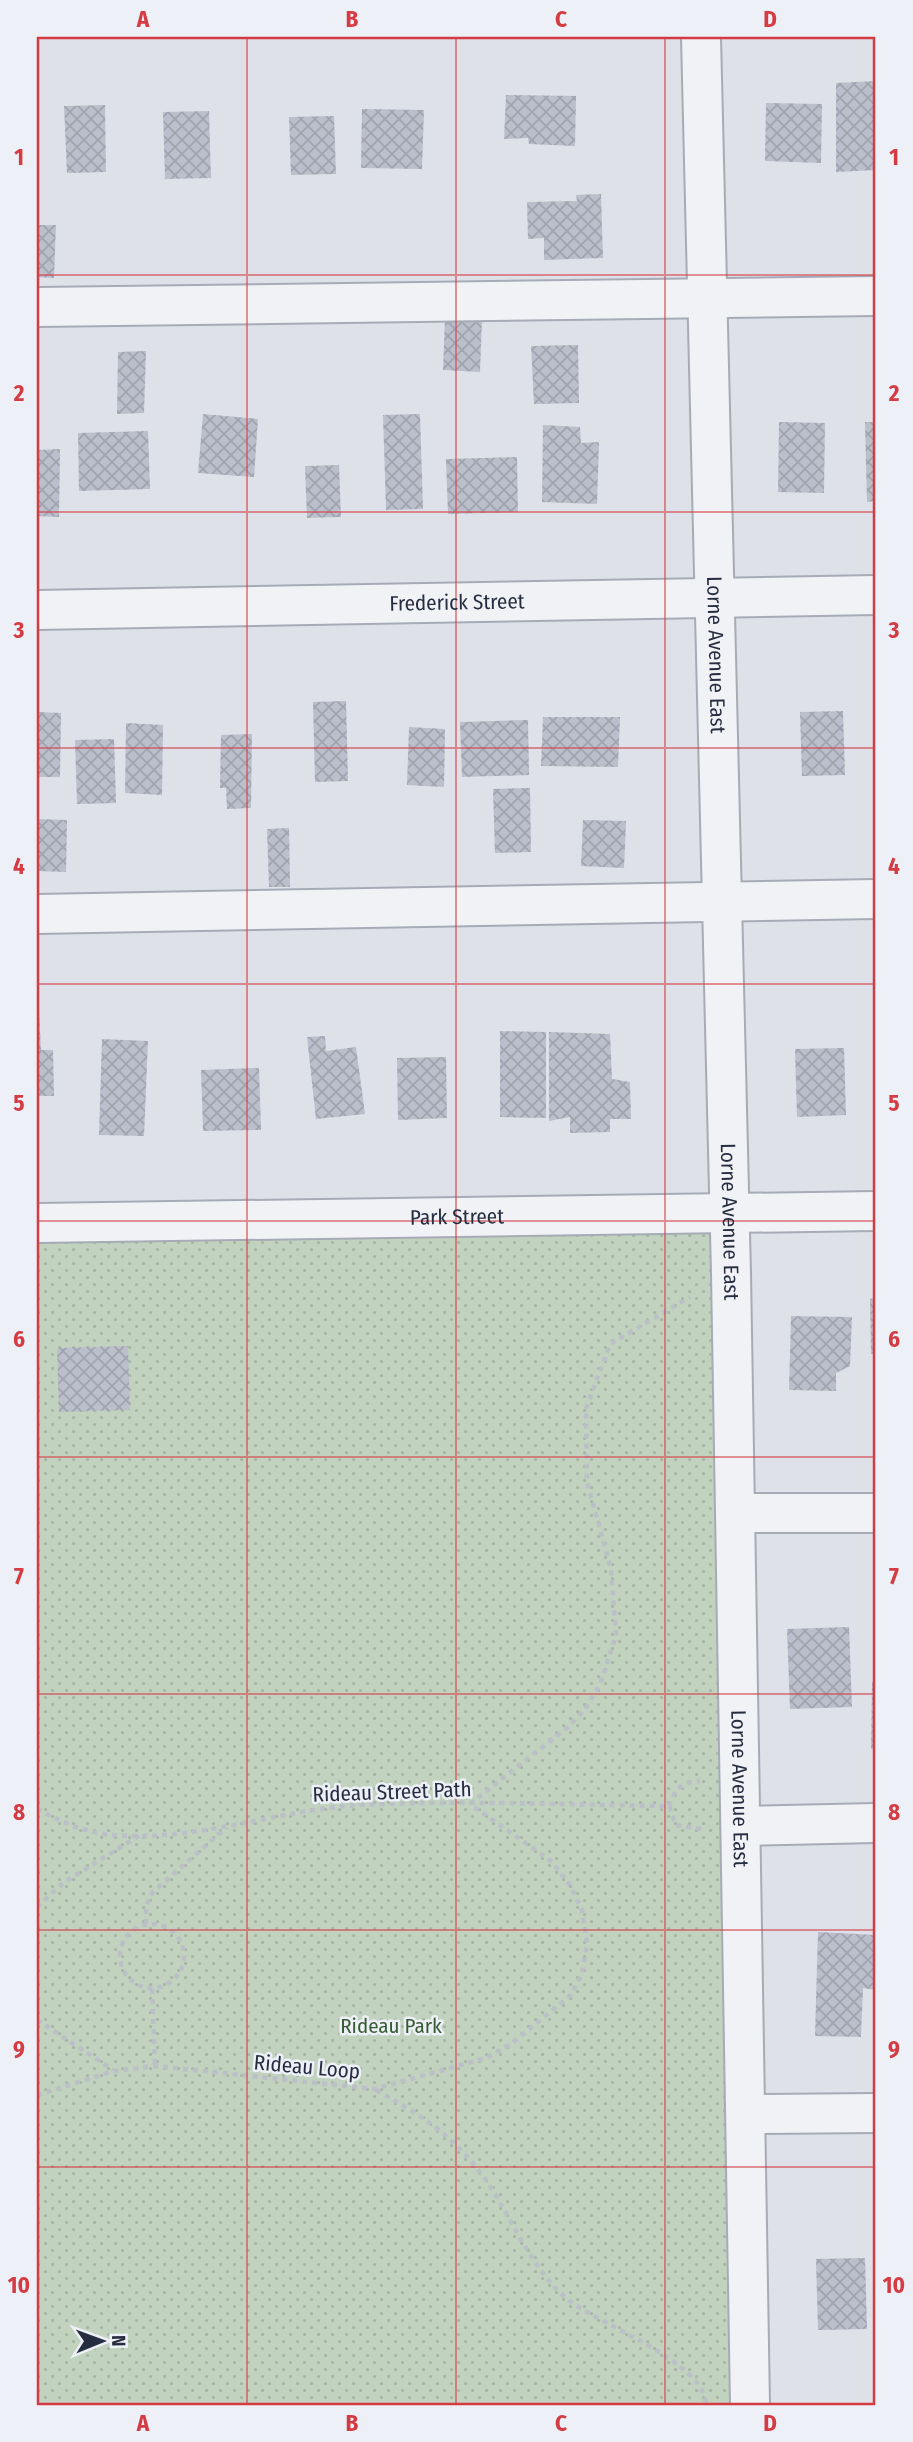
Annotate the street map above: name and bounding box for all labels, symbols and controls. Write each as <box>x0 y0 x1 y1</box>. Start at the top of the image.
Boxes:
text: A <box>136 5 150 33</box>
text: B <box>346 5 359 33</box>
text: C <box>555 5 567 33</box>
text: D <box>763 5 777 33</box>
text: 1 <box>14 143 24 171</box>
text: 1 <box>889 143 899 171</box>
text: 2 <box>13 379 25 407</box>
text: 2 <box>888 379 900 407</box>
street label: Lorne Avenue East <box>701 576 731 734</box>
street label: Frederick Street <box>389 588 525 617</box>
text: 3 <box>13 616 25 644</box>
text: 3 <box>888 616 900 644</box>
text: 4 <box>13 852 25 880</box>
text: 4 <box>888 852 900 880</box>
text: 5 <box>13 1089 25 1117</box>
text: 5 <box>888 1089 900 1117</box>
street label: Lorne Avenue East <box>715 1143 744 1301</box>
street label: Park Street <box>410 1203 504 1231</box>
text: 6 <box>13 1325 25 1353</box>
text: 6 <box>888 1325 900 1353</box>
text: 7 <box>14 1562 24 1590</box>
text: 7 <box>889 1562 899 1590</box>
street label: Lorne Avenue East <box>725 1710 754 1868</box>
street label: Rideau Street Path <box>312 1776 472 1808</box>
text: 8 <box>13 1798 25 1826</box>
text: 8 <box>888 1798 900 1826</box>
park label: Rideau Park <box>340 2013 442 2039</box>
text: 9 <box>13 2035 25 2063</box>
text: 9 <box>888 2035 900 2063</box>
street label: Rideau Loop <box>253 2049 361 2085</box>
text: 10 <box>8 2271 30 2299</box>
text: 10 <box>883 2271 905 2299</box>
north arrow <box>66 2306 136 2376</box>
text: N <box>107 2335 130 2347</box>
text: A <box>136 2409 150 2437</box>
text: B <box>346 2409 359 2437</box>
text: C <box>555 2409 567 2437</box>
text: D <box>763 2409 777 2437</box>

